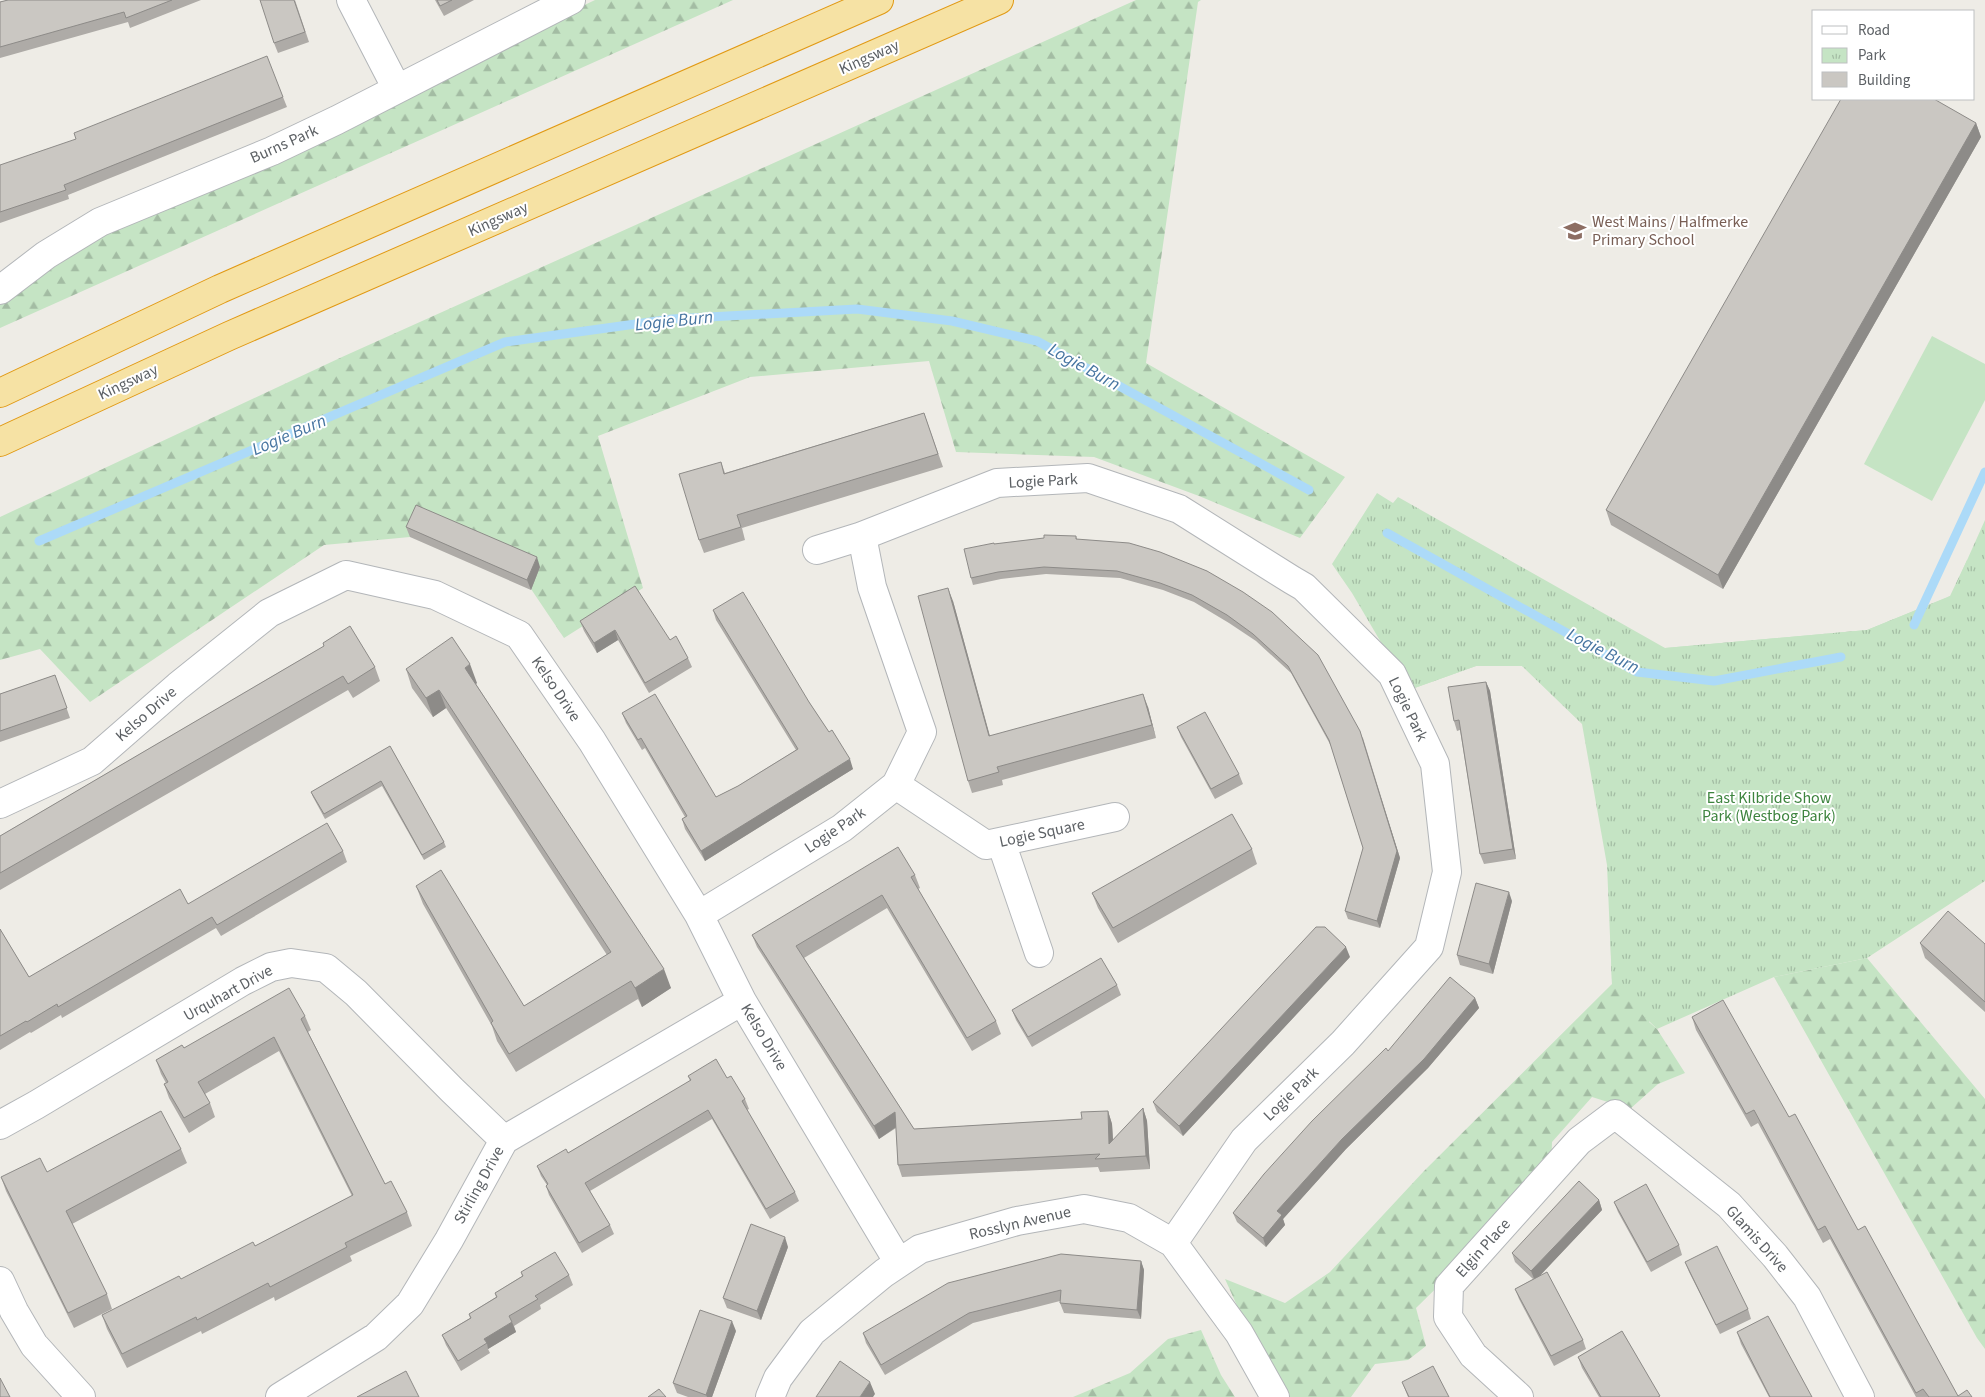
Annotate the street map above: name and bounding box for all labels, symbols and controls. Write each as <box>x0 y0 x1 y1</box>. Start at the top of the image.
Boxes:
legend <box>1812 10 1975 100</box>
text: Road <box>1858 20 1890 41</box>
street label: Kingsway <box>835 34 903 80</box>
text: Park <box>1858 45 1887 66</box>
text: Building <box>1858 70 1911 91</box>
street label: Burns Park <box>247 119 322 169</box>
street label: Kingsway <box>464 196 532 242</box>
place label: West Mains / Halfmerke Primary School <box>1592 211 1748 251</box>
school or university icon: West Mains / Halfmerke Primary School <box>1562 218 1588 244</box>
water label: Logie Burn <box>634 304 714 338</box>
water label: Logie Burn <box>1044 337 1124 397</box>
street label: Kingsway <box>95 358 162 405</box>
water label: Logie Burn <box>248 408 330 462</box>
street label: Logie Park <box>1008 468 1078 494</box>
water label: Logie Burn <box>1562 622 1644 680</box>
street label: Kelso Drive <box>526 652 586 726</box>
street label: Logie Park <box>1383 673 1433 745</box>
street label: Kelso Drive <box>111 681 181 747</box>
park label: East Kilbride Show Park (Westbog Park) <box>1702 787 1836 827</box>
street label: Logie Park <box>800 801 870 858</box>
street label: Logie Square <box>997 813 1087 853</box>
street label: Urquhart Drive <box>179 959 277 1027</box>
street label: Kelso Drive <box>735 999 793 1075</box>
street label: Logie Park <box>1258 1062 1324 1126</box>
street label: Stirling Drive <box>449 1142 509 1228</box>
street label: Glamis Drive <box>1721 1200 1793 1278</box>
street label: Rosslyn Avenue <box>967 1201 1073 1245</box>
street label: Elgin Place <box>1451 1214 1515 1282</box>

